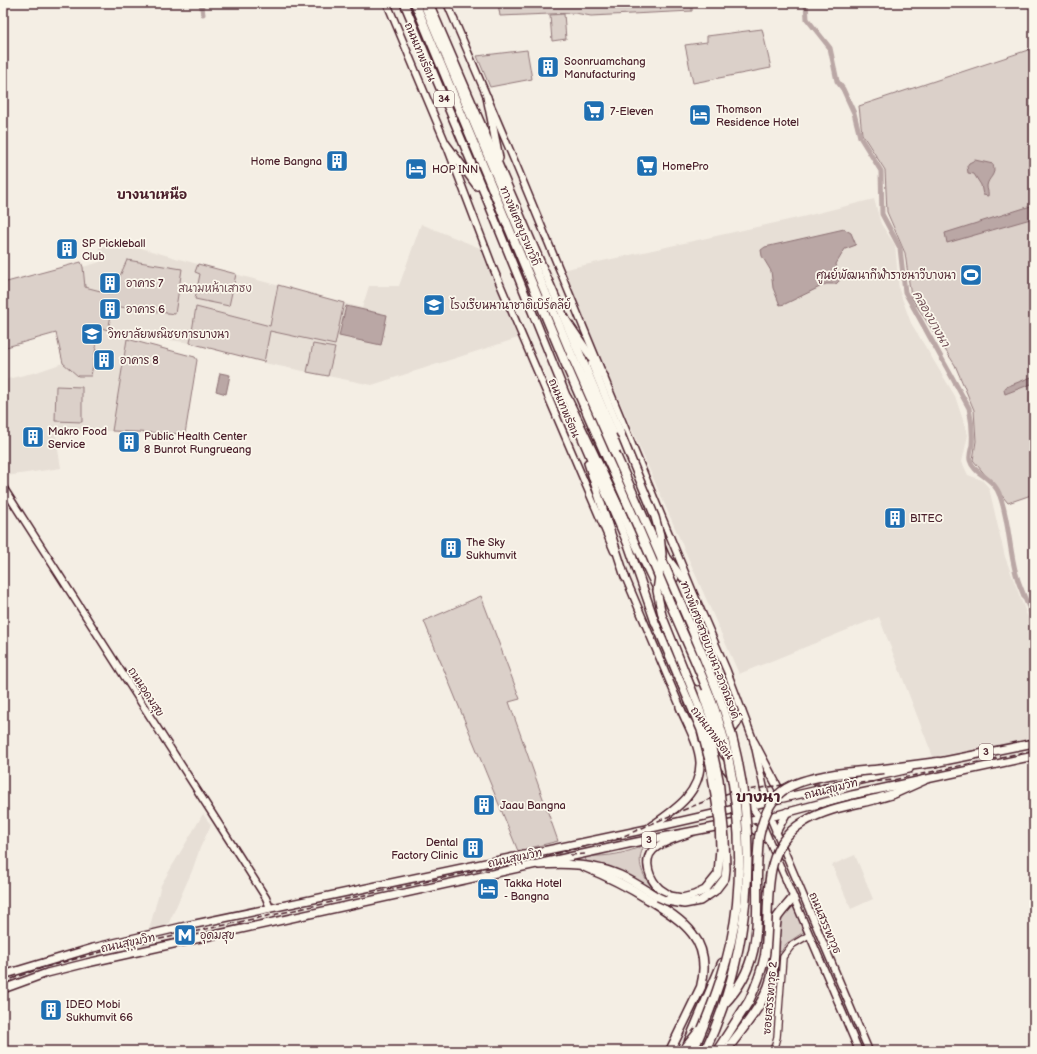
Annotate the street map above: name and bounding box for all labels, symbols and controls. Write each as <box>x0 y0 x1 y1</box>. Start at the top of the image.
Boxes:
street label: ถนนเทพรัตน <box>402 20 439 84</box>
building icon: Soonruamchang Manufacturing <box>535 54 561 80</box>
place label: Soonruamchang Manufacturing <box>564 55 646 81</box>
road number: 34 <box>434 91 454 107</box>
supermarket icon: 7-Eleven <box>581 98 607 124</box>
hotel icon: Thomson Residence Hotel <box>687 102 713 128</box>
place label: Thomson Residence Hotel <box>716 103 799 129</box>
place label: 7-Eleven <box>610 105 653 118</box>
building icon: Home Bangna <box>324 148 350 174</box>
supermarket icon: HomePro <box>634 153 660 179</box>
place label: Home Bangna <box>250 155 322 168</box>
hotel icon: HOP INN <box>403 156 429 182</box>
place label: HomePro <box>662 160 709 173</box>
place label: HOP INN <box>432 163 478 176</box>
street label: ทางพิเศษบูรพาวิถี <box>495 184 544 269</box>
district label: บางนาเหนือ <box>117 186 187 203</box>
building icon: SP Pickleball Club <box>54 236 80 262</box>
place label: SP Pickleball Club <box>82 237 146 263</box>
sports icon: ศูนย์พัฒนากีฬาราชนาวีบางนา <box>958 262 984 288</box>
place label: ศูนย์พัฒนากีฬาราชนาวีบางนา <box>816 267 956 284</box>
building icon: อาคาร 7 <box>97 270 123 296</box>
place label: อาคาร 7 <box>126 277 164 290</box>
park label: สนามหน้าเสาธง <box>178 281 252 295</box>
water label: คลองบางนา <box>909 288 953 351</box>
school or university icon: โรงเรียนนานาชาติเบิร์คลีย์ <box>421 292 447 318</box>
building icon: อาคาร 6 <box>97 296 123 322</box>
place label: โรงเรียนนานาชาติเบิร์คลีย์ <box>450 297 571 312</box>
place label: อาคาร 6 <box>126 303 165 316</box>
school or university icon: วิทยาลัยพณิชยการบางนา <box>79 321 105 347</box>
place label: วิทยาลัยพณิชยการบางนา <box>108 327 229 341</box>
building icon: อาคาร 8 <box>91 347 117 373</box>
place label: อาคาร 8 <box>120 354 159 367</box>
street label: ถนนเทพรัตน <box>546 376 583 440</box>
building icon: Makro Food Service <box>20 424 46 450</box>
place label: Makro Food Service <box>48 425 107 451</box>
building icon: Public Health Center 8 Bunrot Rungrueang <box>116 429 142 455</box>
place label: Public Health Center 8 Bunrot Rungrueang <box>144 430 251 456</box>
building icon: BITEC <box>882 505 908 531</box>
place label: BITEC <box>910 512 943 525</box>
building icon: The Sky Sukhumvit <box>438 535 464 561</box>
place label: The Sky Sukhumvit <box>466 536 517 562</box>
street label: ทางพิเศษสายบางนา-อาจณรงค์ <box>678 579 744 721</box>
street label: ถนนอุดมสุข <box>124 665 167 720</box>
street label: ถนนเทพรัตน <box>688 703 737 763</box>
road number: 3 <box>979 744 993 760</box>
street label: ถนนสุขุมวิท <box>803 775 860 804</box>
district label: บางนา <box>736 788 780 807</box>
building icon: Jaau Bangna <box>471 792 497 818</box>
place label: Jaau Bangna <box>500 799 566 812</box>
road number: 3 <box>642 832 656 848</box>
building icon: Dental Factory Clinic <box>460 835 486 861</box>
place label: Dental Factory Clinic <box>391 836 458 862</box>
street label: ถนนสุขุมวิท <box>487 845 544 872</box>
hotel icon: Takka Hotel - Bangna <box>475 876 501 902</box>
place label: Takka Hotel - Bangna <box>504 877 562 903</box>
street label: ถนนสรรพาวุธ <box>804 890 844 957</box>
metro station icon: อุดมสุข <box>172 922 198 948</box>
place label: อุดมสุข <box>200 929 235 944</box>
street label: ถนนสุขุมวิท <box>100 930 157 957</box>
street label: ซอยสรรพาวุธ 2 <box>760 960 782 1035</box>
building icon: IDEO Mobi Sukhumvit 66 <box>38 997 64 1023</box>
place label: IDEO Mobi Sukhumvit 66 <box>66 998 133 1024</box>

